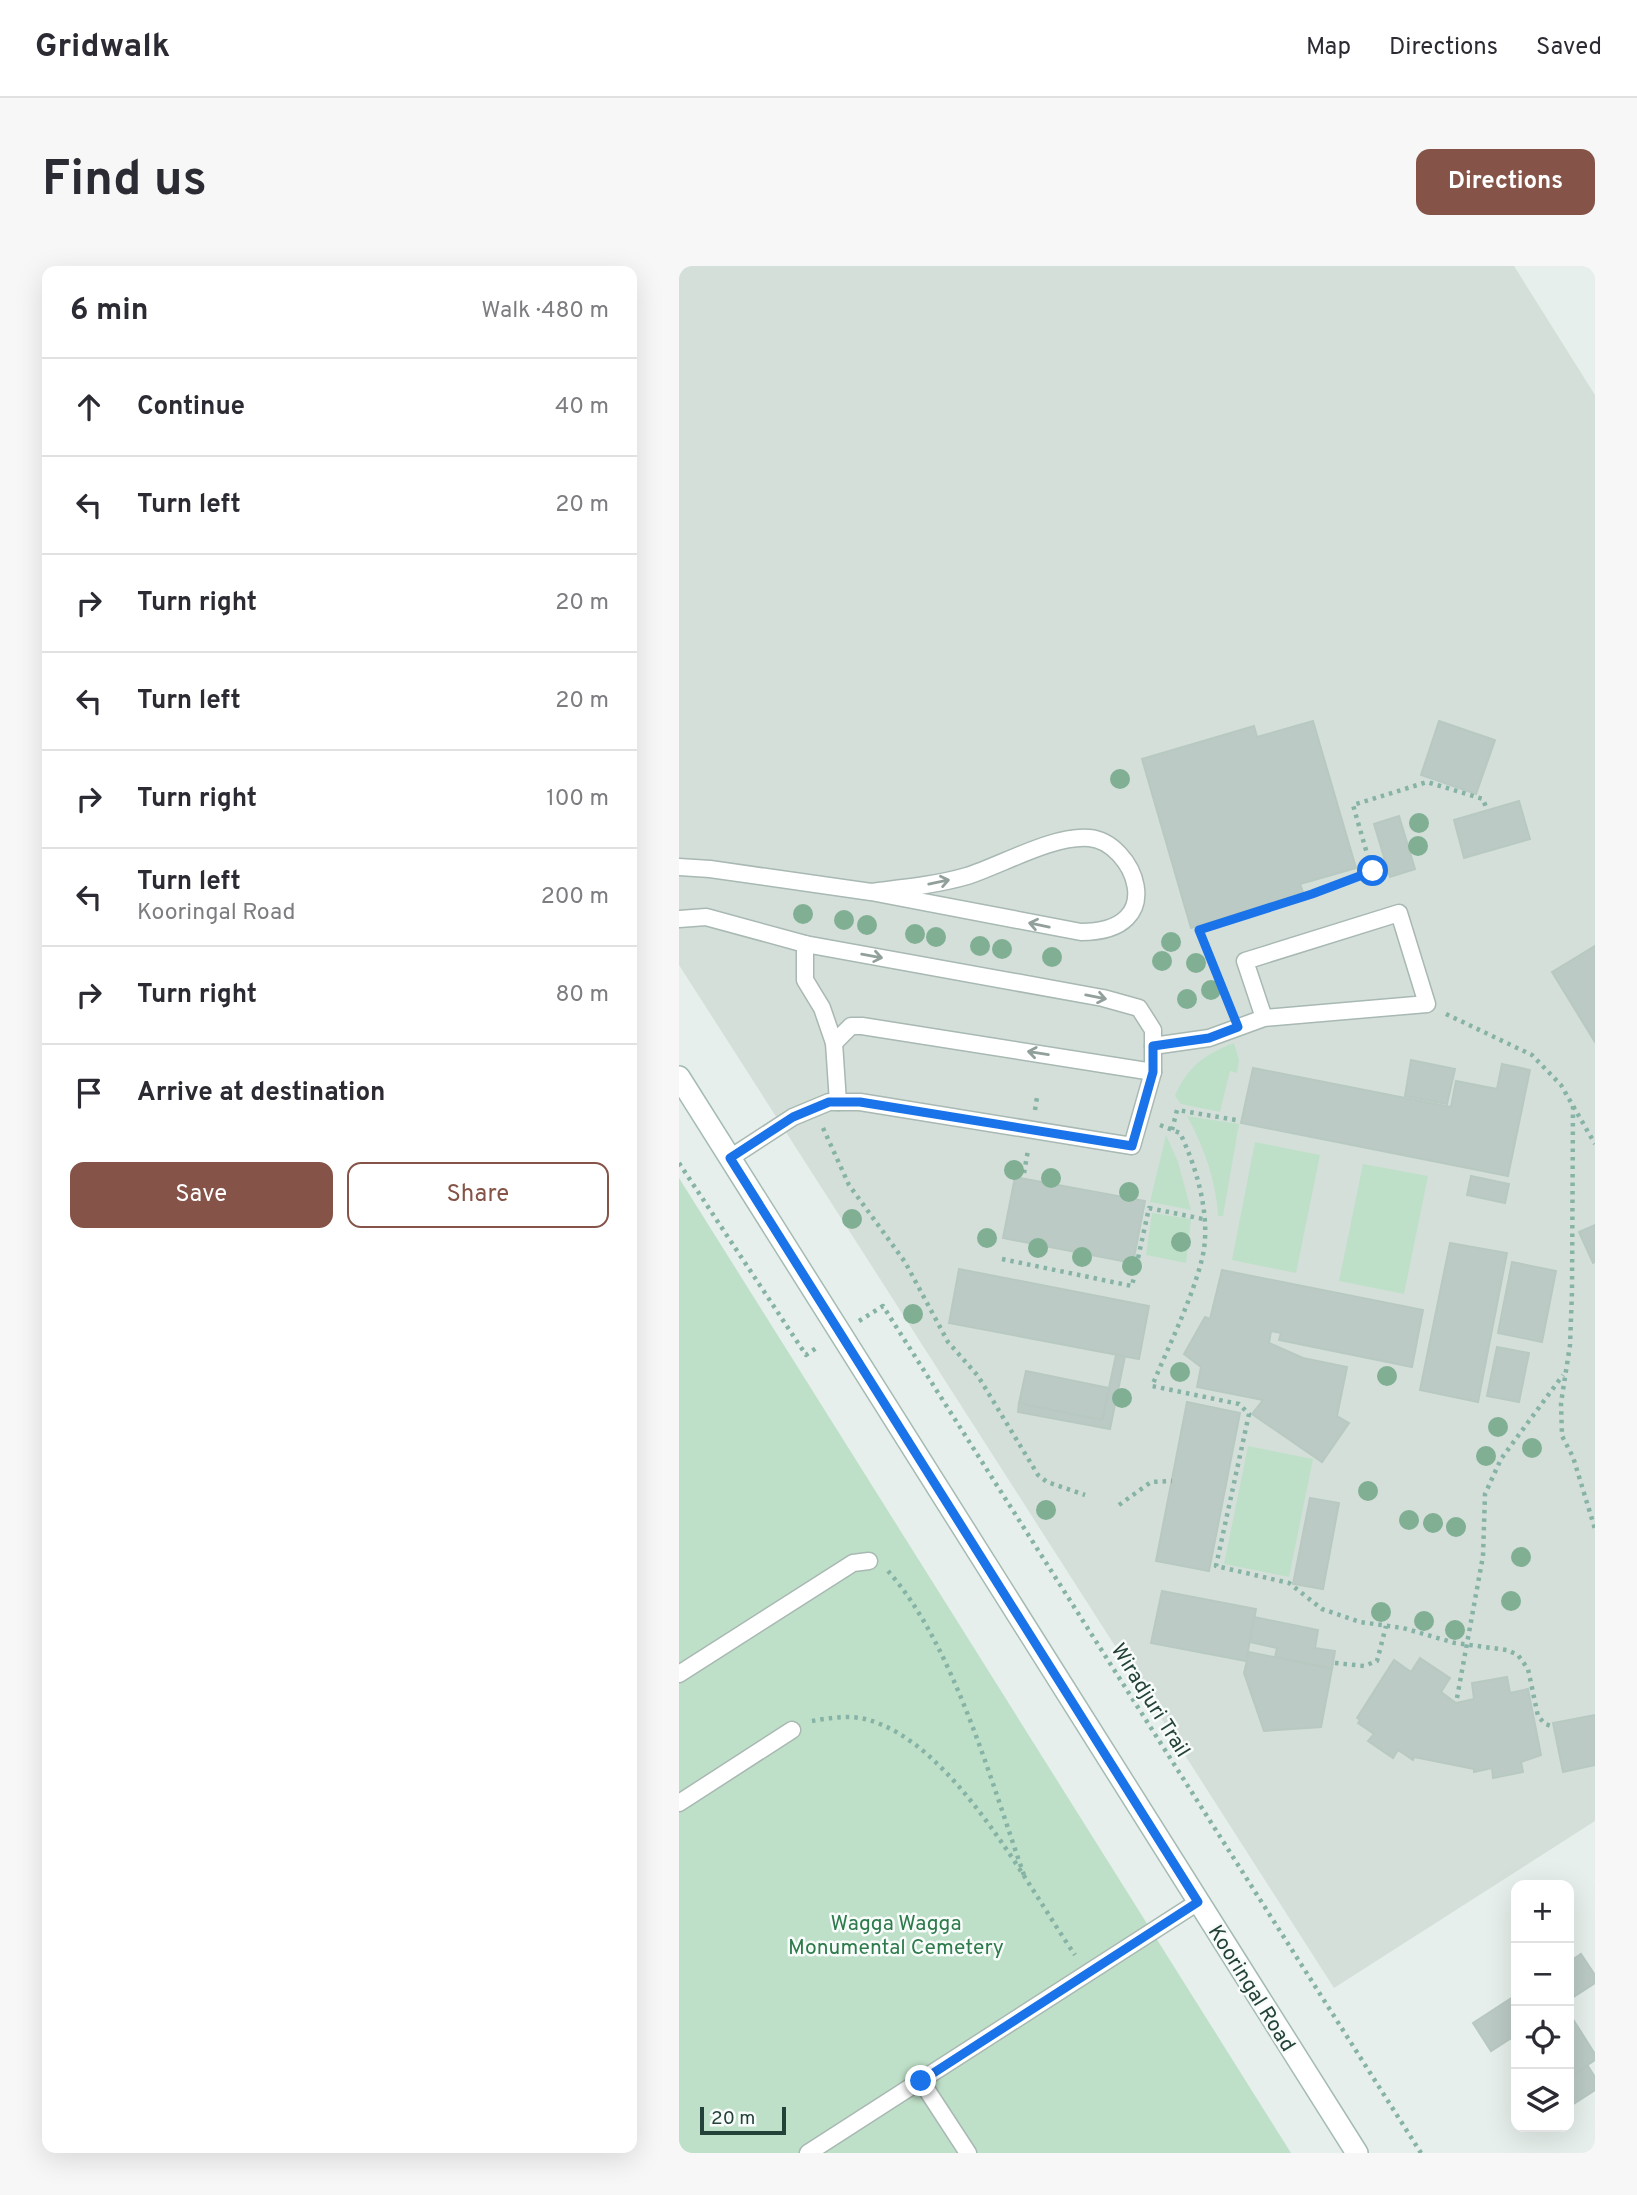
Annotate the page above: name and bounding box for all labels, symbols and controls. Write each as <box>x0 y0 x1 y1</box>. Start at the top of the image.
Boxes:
text: Gridwalk <box>35 27 170 69</box>
text: Map <box>1306 33 1351 63</box>
text: Directions <box>1389 33 1498 63</box>
text: Saved <box>1536 33 1602 63</box>
button: Directions <box>1416 149 1595 215</box>
text: Find us <box>42 151 207 213</box>
text: 6 min <box>70 293 148 330</box>
text: Walk · 480 m <box>481 297 609 326</box>
icon: ahead <box>70 388 108 426</box>
text: Continue <box>137 391 245 424</box>
text: 40 m <box>555 393 609 422</box>
icon: left <box>70 486 108 524</box>
text: Turn left <box>137 489 241 522</box>
text: 20 m <box>555 491 609 520</box>
icon: right <box>70 584 108 622</box>
text: Turn right <box>137 587 257 620</box>
text: 20 m <box>555 589 609 618</box>
icon: left <box>70 682 108 720</box>
text: Turn left <box>137 685 241 718</box>
text: 20 m <box>555 687 609 716</box>
icon: right <box>70 780 108 818</box>
text: Turn right <box>137 783 257 816</box>
text: 100 m <box>546 785 609 814</box>
route start <box>1357 855 1388 886</box>
text: Turn left <box>137 866 241 899</box>
one-way arrow <box>927 875 950 888</box>
icon: left <box>70 878 108 916</box>
text: 200 m <box>541 883 609 912</box>
text: Kooringal Road <box>137 899 295 928</box>
one-way arrow <box>1028 918 1051 932</box>
one-way arrow <box>860 950 883 963</box>
icon: right <box>70 976 108 1014</box>
text: Turn right <box>137 979 257 1012</box>
text: 80 m <box>556 981 609 1010</box>
one-way arrow <box>1084 990 1107 1004</box>
one-way arrow <box>1027 1046 1050 1059</box>
icon: arrive <box>70 1074 108 1112</box>
text: Arrive at destination <box>137 1077 385 1110</box>
button: Save <box>70 1162 333 1228</box>
button: Share <box>347 1162 609 1228</box>
street label: Wiradjuri Trail <box>1104 1639 1195 1763</box>
map controls <box>1511 1880 1574 2132</box>
button: + <box>1511 1880 1574 1943</box>
park label: Wagga Wagga Monumental Cemetery <box>788 1911 1004 1962</box>
street label: Kooringal Road <box>1201 1920 1300 2057</box>
button: − <box>1511 1943 1574 2006</box>
button: locate <box>1511 2006 1574 2069</box>
route end <box>905 2065 936 2096</box>
button: layers <box>1511 2069 1574 2132</box>
scale bar <box>700 2104 786 2136</box>
text: 20 m <box>711 2107 755 2131</box>

